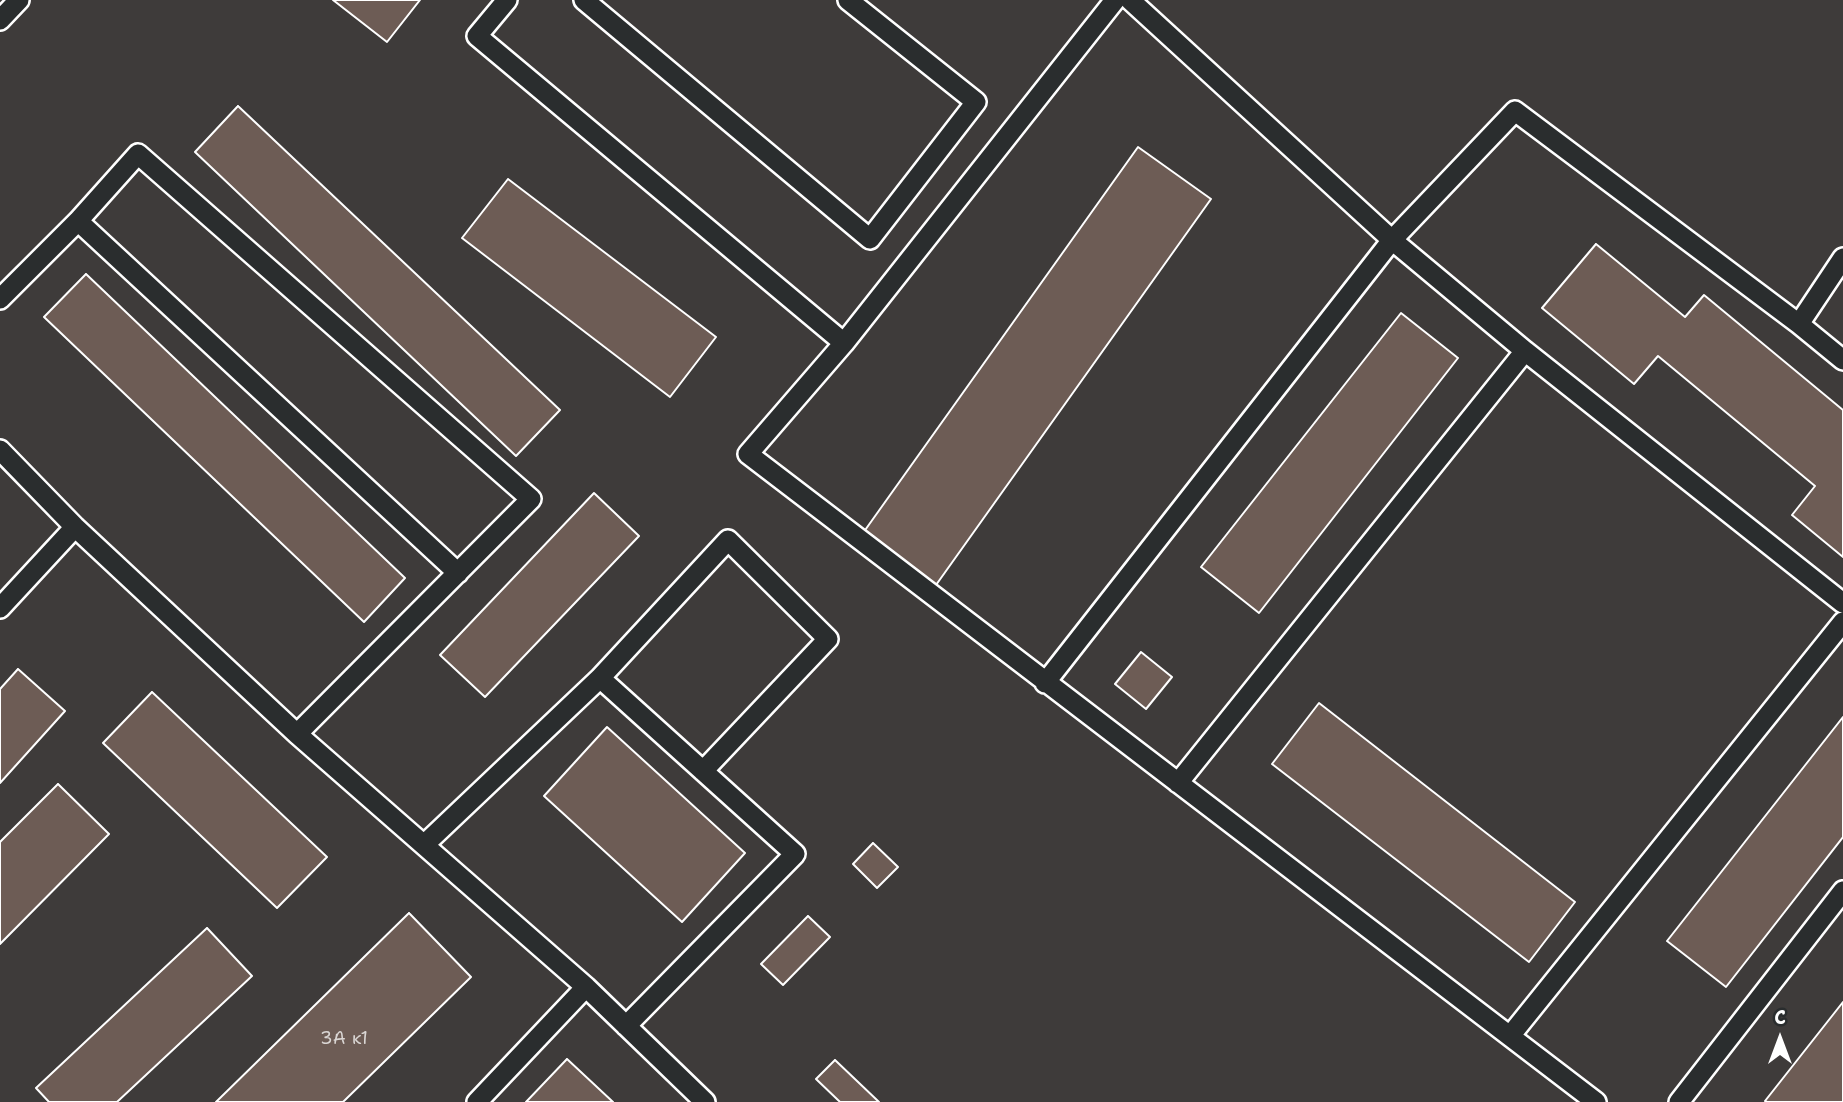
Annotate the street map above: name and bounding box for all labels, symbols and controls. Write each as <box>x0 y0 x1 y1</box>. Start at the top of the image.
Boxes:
north arrow <box>1745 1004 1815 1074</box>
text: С <box>1774 1005 1786 1030</box>
house number: 3А к1 <box>320 1028 368 1050</box>

